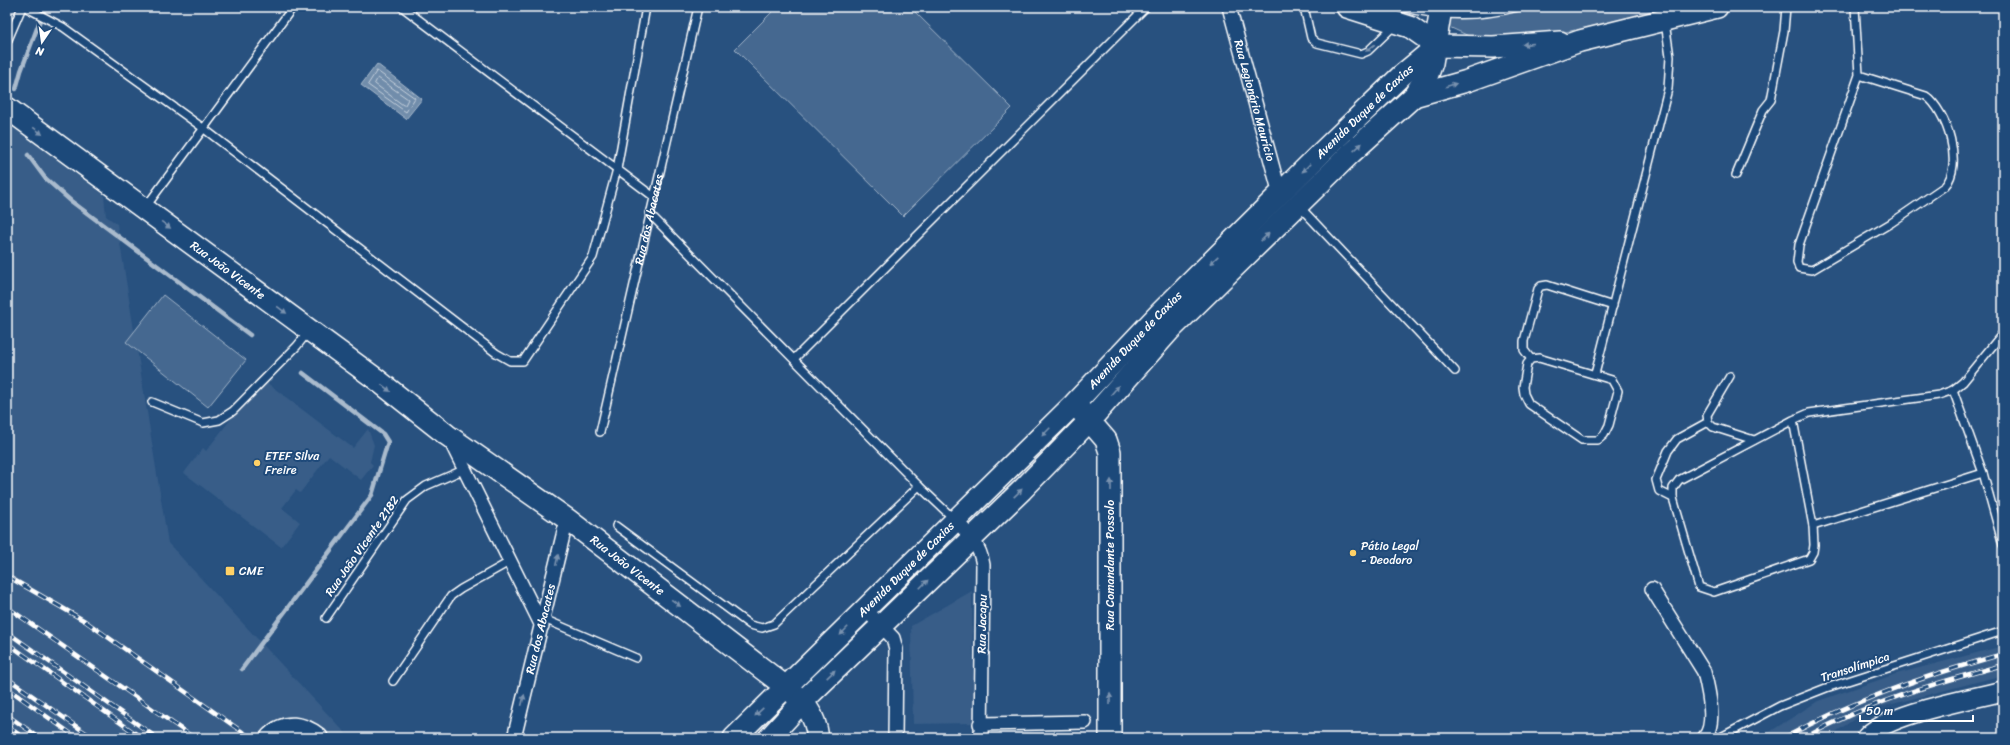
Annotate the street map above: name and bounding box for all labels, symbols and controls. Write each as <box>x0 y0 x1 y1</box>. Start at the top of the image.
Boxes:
north arrow <box>22 22 62 62</box>
street label: Rua Legionário Maurício <box>1227 37 1282 164</box>
one-way arrow <box>1522 40 1534 47</box>
text: N <box>34 41 47 62</box>
one-way arrow <box>1364 44 1375 52</box>
street label: Avenida Duque de Caxias <box>1309 58 1419 165</box>
one-way arrow <box>1446 82 1458 88</box>
one-way arrow <box>33 127 44 136</box>
one-way arrow <box>1353 142 1363 152</box>
one-way arrow <box>1301 163 1311 173</box>
street label: Rua dos Abacates <box>628 172 670 267</box>
one-way arrow <box>160 221 171 229</box>
one-way arrow <box>1260 232 1270 242</box>
street label: Rua João Vicente <box>185 235 270 306</box>
one-way arrow <box>1209 255 1219 265</box>
street label: Avenida Duque de Caxias <box>1081 285 1188 395</box>
one-way arrow <box>276 306 287 314</box>
one-way arrow <box>381 383 392 392</box>
one-way arrow <box>1111 385 1120 396</box>
one-way arrow <box>1041 427 1051 436</box>
place label: ETEF Silva Freire <box>265 445 320 481</box>
marker: ETEF Silva Freire <box>252 458 262 468</box>
one-way arrow <box>1108 478 1114 491</box>
one-way arrow <box>1013 489 1023 498</box>
street label: Rua João Vicente 2182 <box>319 491 405 601</box>
street label: Rua Comandante Possolo <box>1099 500 1121 630</box>
street label: Avenida Duque de Caxias <box>851 515 960 623</box>
street label: Rua João Vicente <box>585 529 670 601</box>
place label: Pátio Legal - Deodoro <box>1361 535 1419 571</box>
marker: Pátio Legal - Deodoro <box>1348 548 1358 558</box>
one-way arrow <box>555 554 561 566</box>
place label: CME <box>239 560 265 582</box>
marker: CME <box>224 565 236 577</box>
one-way arrow <box>919 579 929 588</box>
street label: Rua dos Abacates <box>519 582 562 677</box>
street label: Rua Jacapu <box>970 594 994 654</box>
one-way arrow <box>670 598 681 607</box>
one-way arrow <box>839 626 848 636</box>
street label: Transolímpica <box>1818 645 1892 689</box>
one-way arrow <box>826 669 836 679</box>
one-way arrow <box>1107 692 1113 705</box>
one-way arrow <box>521 694 527 706</box>
scale bar <box>1860 697 1973 723</box>
text: 50 m <box>1866 700 1893 722</box>
one-way arrow <box>754 707 764 717</box>

